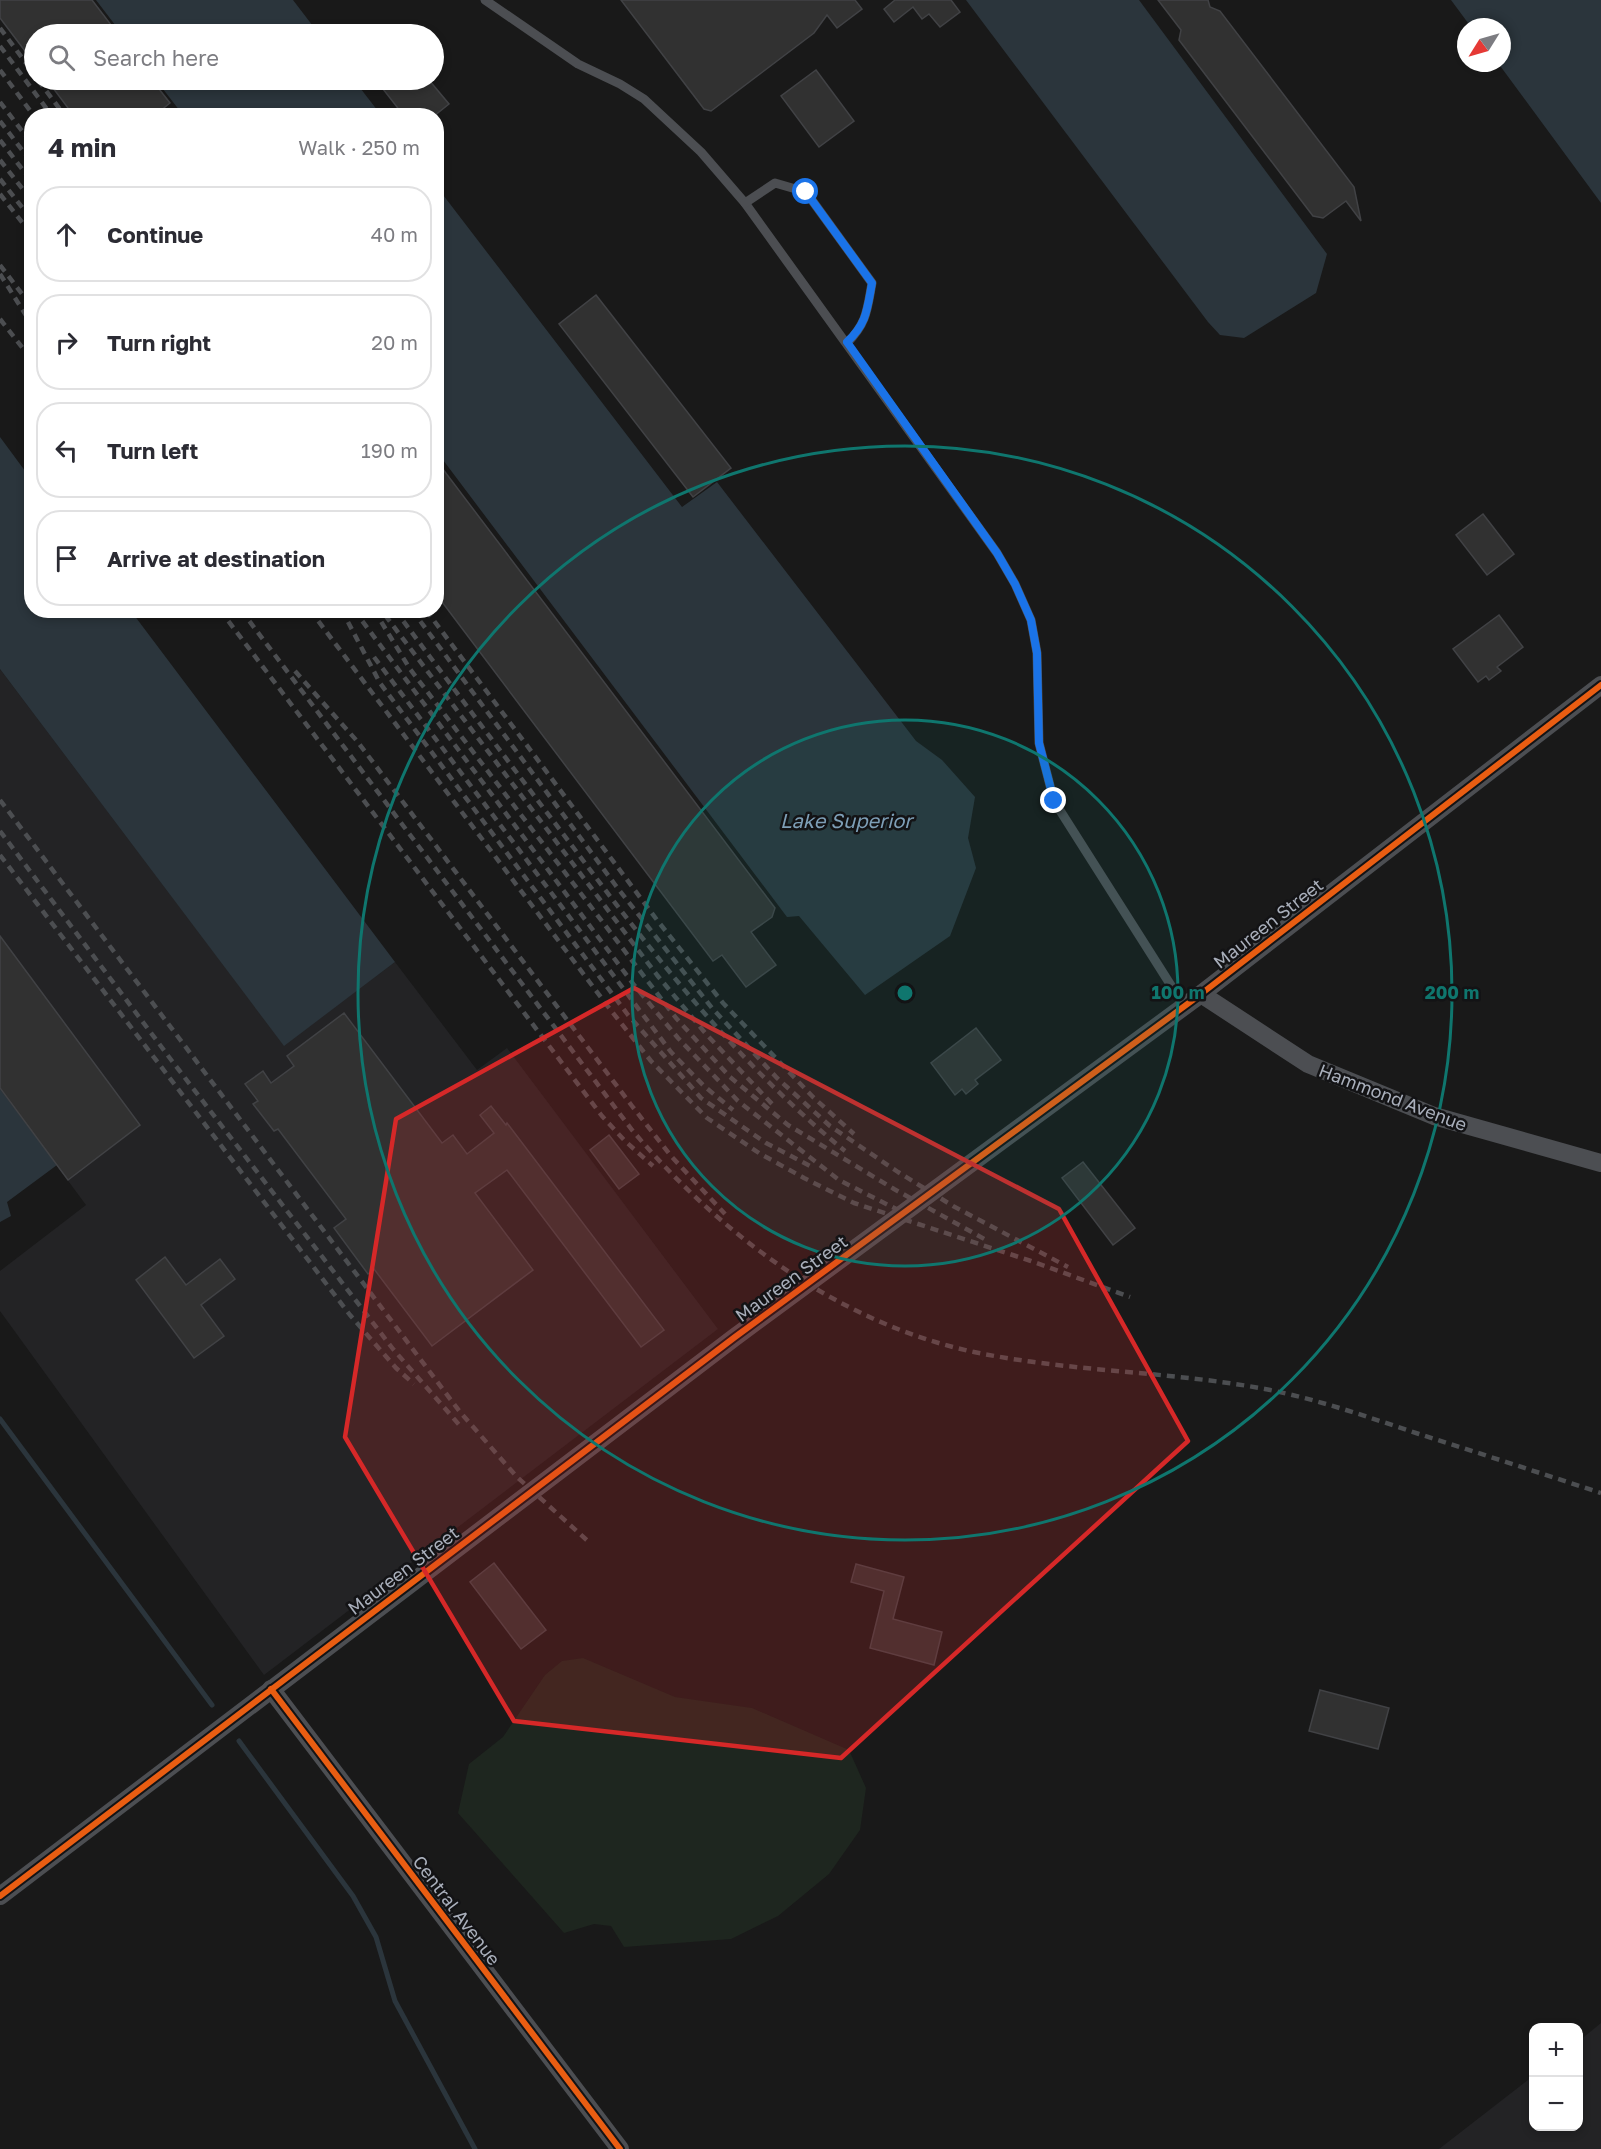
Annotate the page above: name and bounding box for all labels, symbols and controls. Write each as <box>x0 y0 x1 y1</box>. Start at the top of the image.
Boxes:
north arrow <box>1457 18 1511 72</box>
search box <box>24 24 444 90</box>
icon: search <box>45 41 78 74</box>
text: Search here <box>93 44 219 71</box>
text: 4 min <box>48 132 116 163</box>
text: Walk · 250 m <box>298 135 420 159</box>
route start <box>792 178 818 204</box>
icon: ahead <box>50 218 83 251</box>
text: Continue <box>107 221 203 248</box>
text: 40 m <box>371 222 418 246</box>
icon: right <box>50 326 83 359</box>
text: Turn right <box>107 329 211 356</box>
text: 20 m <box>371 330 418 354</box>
icon: left <box>50 434 83 467</box>
text: Turn left <box>107 437 198 464</box>
text: 190 m <box>361 438 418 462</box>
icon: arrive <box>50 542 83 575</box>
text: Arrive at destination <box>107 545 325 572</box>
route end <box>1040 787 1066 813</box>
water label: Lake Superior <box>780 808 915 832</box>
street label: Maureen Street <box>1209 873 1327 973</box>
text: 100 m <box>1152 981 1204 1003</box>
text: 200 m <box>1425 981 1479 1003</box>
centre of rings <box>895 983 915 1003</box>
street label: Hammond Avenue <box>1316 1059 1470 1135</box>
street label: Maureen Street <box>731 1230 851 1326</box>
street label: Maureen Street <box>343 1521 463 1619</box>
street label: Central Avenue <box>409 1851 505 1969</box>
map controls <box>1529 2023 1583 2131</box>
button: + <box>1529 2023 1583 2077</box>
button: − <box>1529 2077 1583 2131</box>

